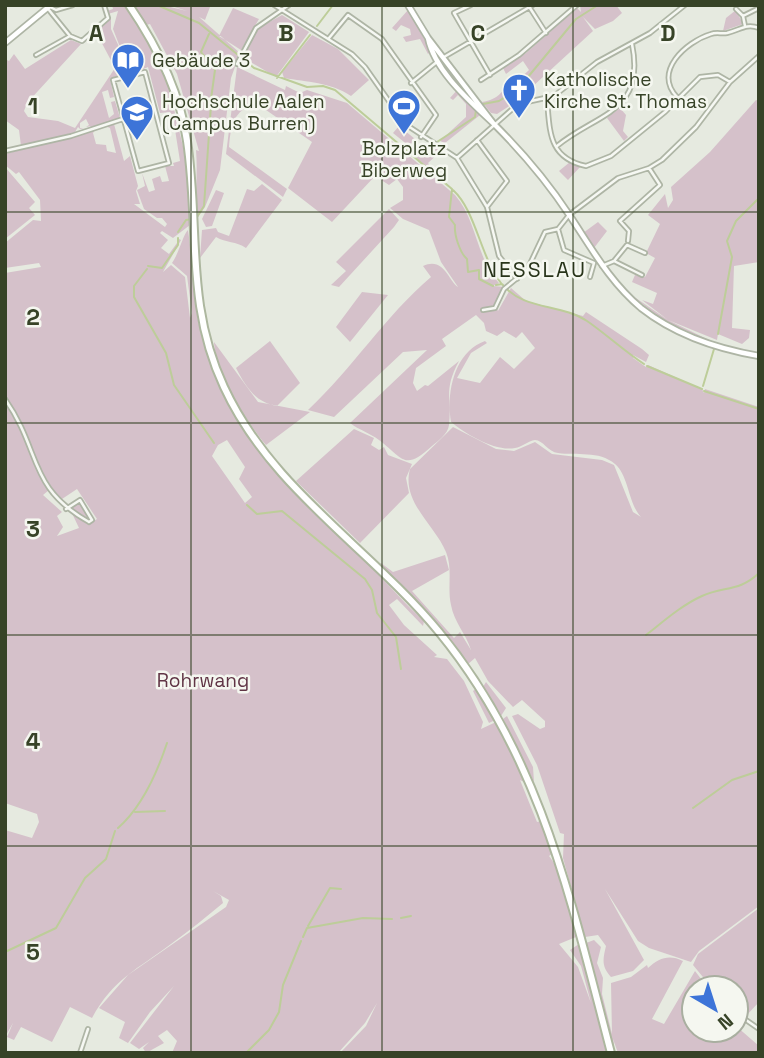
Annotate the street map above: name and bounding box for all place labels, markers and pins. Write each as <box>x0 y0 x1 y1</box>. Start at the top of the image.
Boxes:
library icon: Gebäude 3 <box>109 41 147 90</box>
place label: Gebäude 3 <box>152 48 250 73</box>
place label: Katholische Kirche St. Thomas <box>544 67 707 114</box>
church icon: Katholische Kirche St. Thomas <box>500 71 538 120</box>
sports icon: Bolzplatz Biberweg <box>385 87 423 136</box>
place label: Hochschule Aalen (Campus Burren) <box>162 89 325 136</box>
school or university icon: Hochschule Aalen (Campus Burren) <box>118 93 156 142</box>
place label: Bolzplatz Biberweg <box>361 136 447 183</box>

